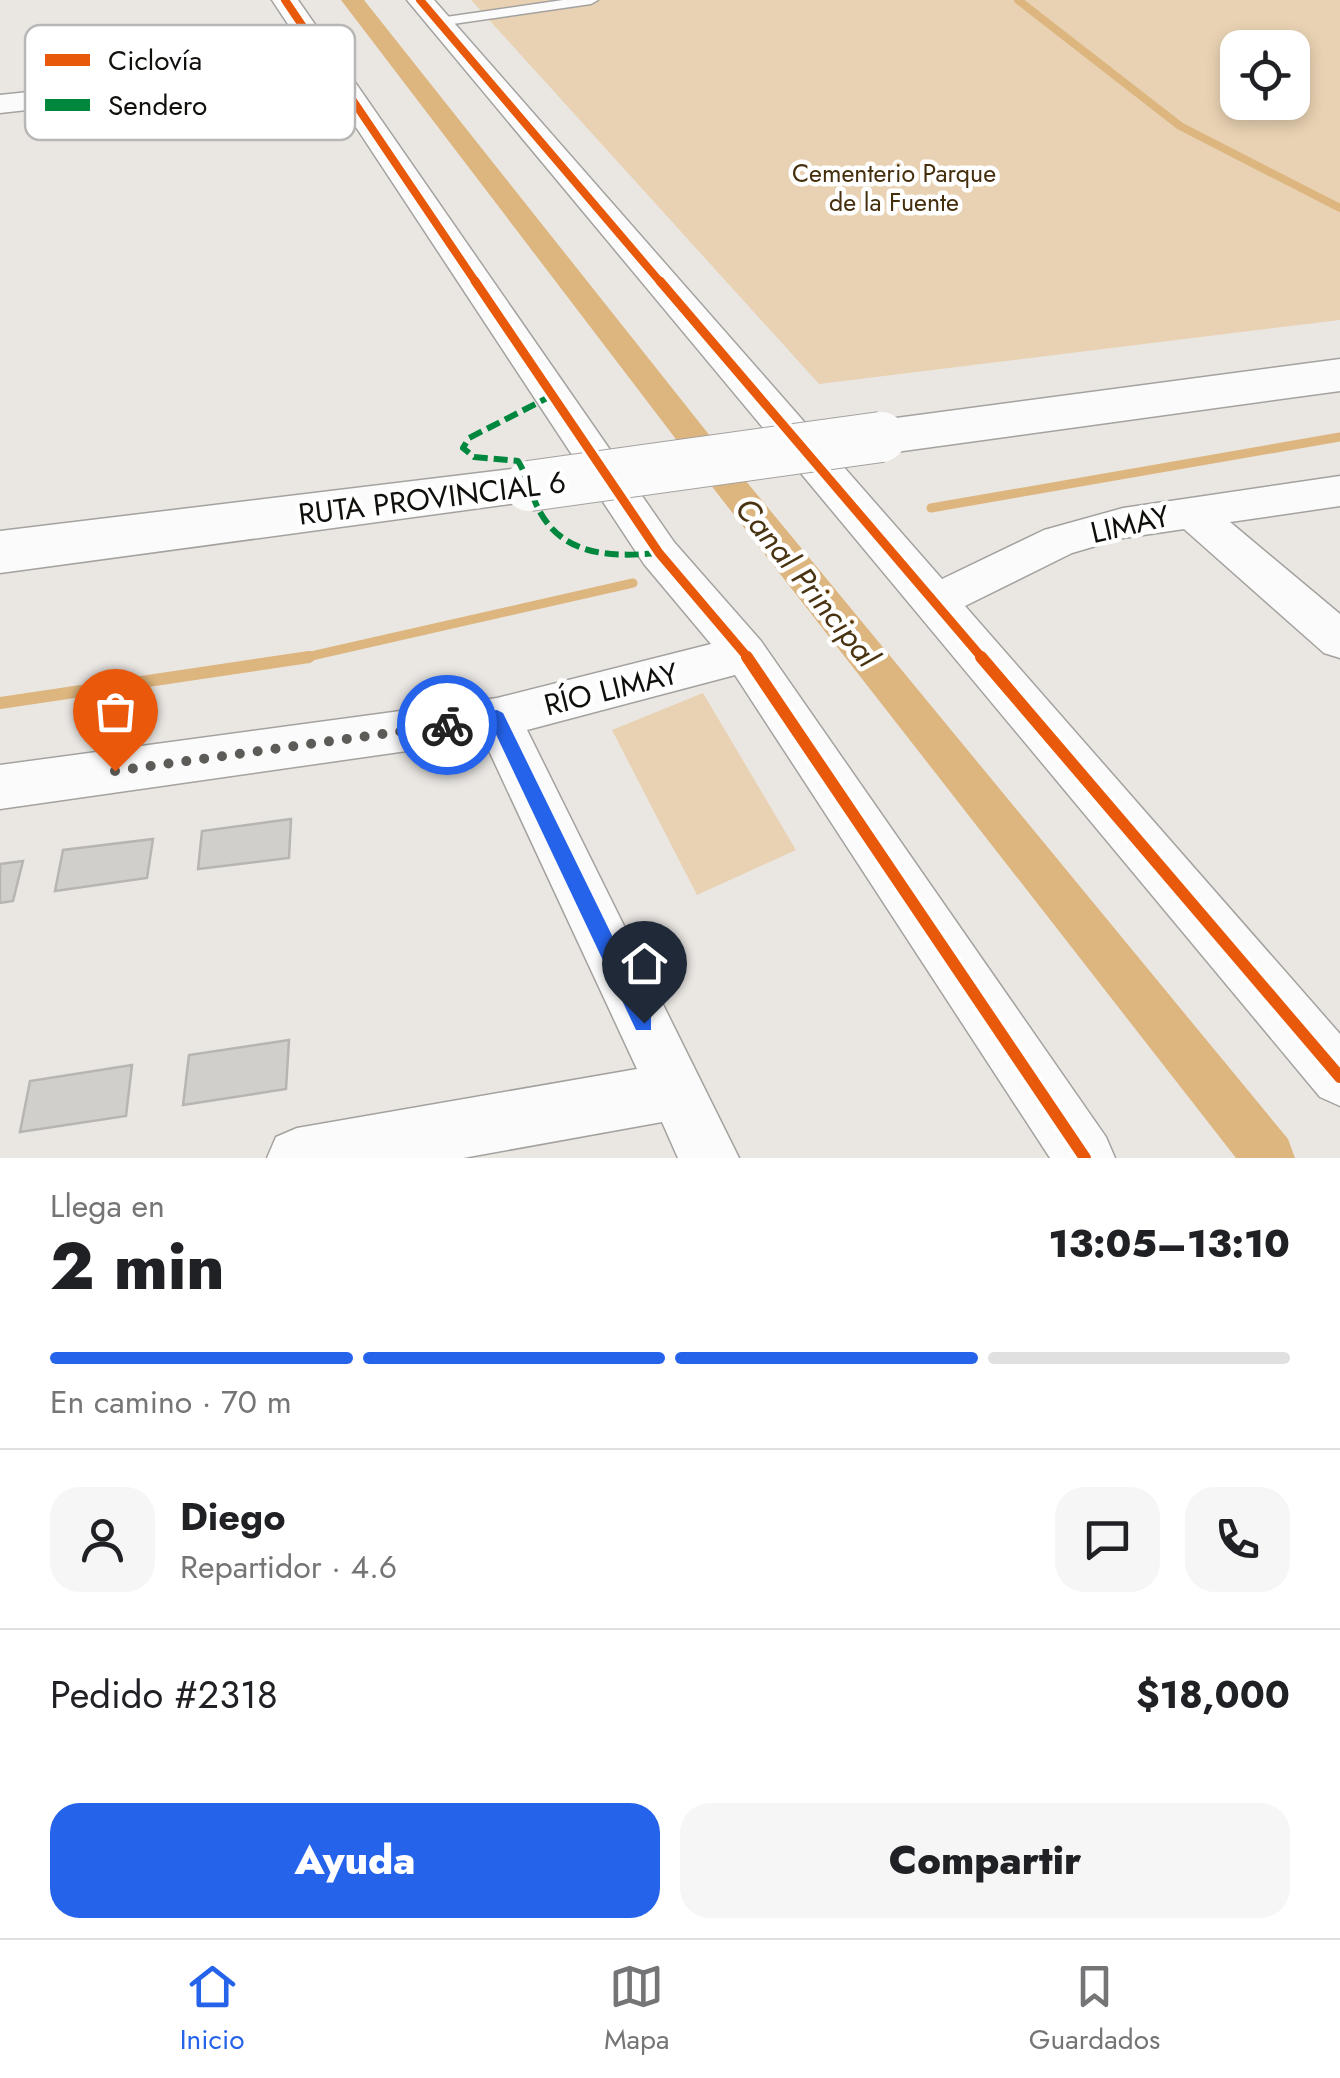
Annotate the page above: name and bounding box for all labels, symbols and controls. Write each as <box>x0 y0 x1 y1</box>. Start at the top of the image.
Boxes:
legend <box>25 25 355 140</box>
map controls <box>1220 30 1310 120</box>
button: locate <box>1220 30 1310 120</box>
text: Ciclovía <box>108 40 202 81</box>
text: Sendero <box>108 85 207 126</box>
park label: Cementerio Parque de la Fuente <box>792 155 996 220</box>
street label: RUTA PROVINCIAL 6 <box>296 460 568 536</box>
water label: Canal Principal <box>724 487 891 678</box>
street label: LIMAY <box>1086 494 1174 554</box>
street label: RÍO LIMAY <box>540 652 683 726</box>
pin <box>73 669 158 772</box>
courier <box>397 675 497 775</box>
icon: bag <box>88 684 143 739</box>
icon: bike <box>420 698 475 753</box>
pin <box>602 921 687 1024</box>
icon: home <box>617 936 672 991</box>
text: Llega en <box>50 1183 165 1229</box>
text: 13:05–13:10 <box>1049 1216 1290 1271</box>
text: 2 min <box>50 1219 225 1313</box>
text: En camino · 70 m <box>50 1379 292 1425</box>
button: person <box>50 1487 155 1592</box>
button: chat <box>1055 1487 1160 1592</box>
button: phone <box>1185 1487 1290 1592</box>
text: Diego <box>180 1489 286 1544</box>
text: Repartidor · 4.6 <box>180 1544 397 1590</box>
text: Pedido #2318 <box>50 1667 278 1722</box>
text: $18,000 <box>1136 1667 1290 1722</box>
button: Ayuda <box>50 1803 660 1918</box>
button: Compartir <box>680 1803 1290 1918</box>
tab: Inicio <box>180 1959 244 2060</box>
tab: Mapa <box>604 1959 669 2060</box>
tab: Guardados <box>1029 1959 1160 2060</box>

